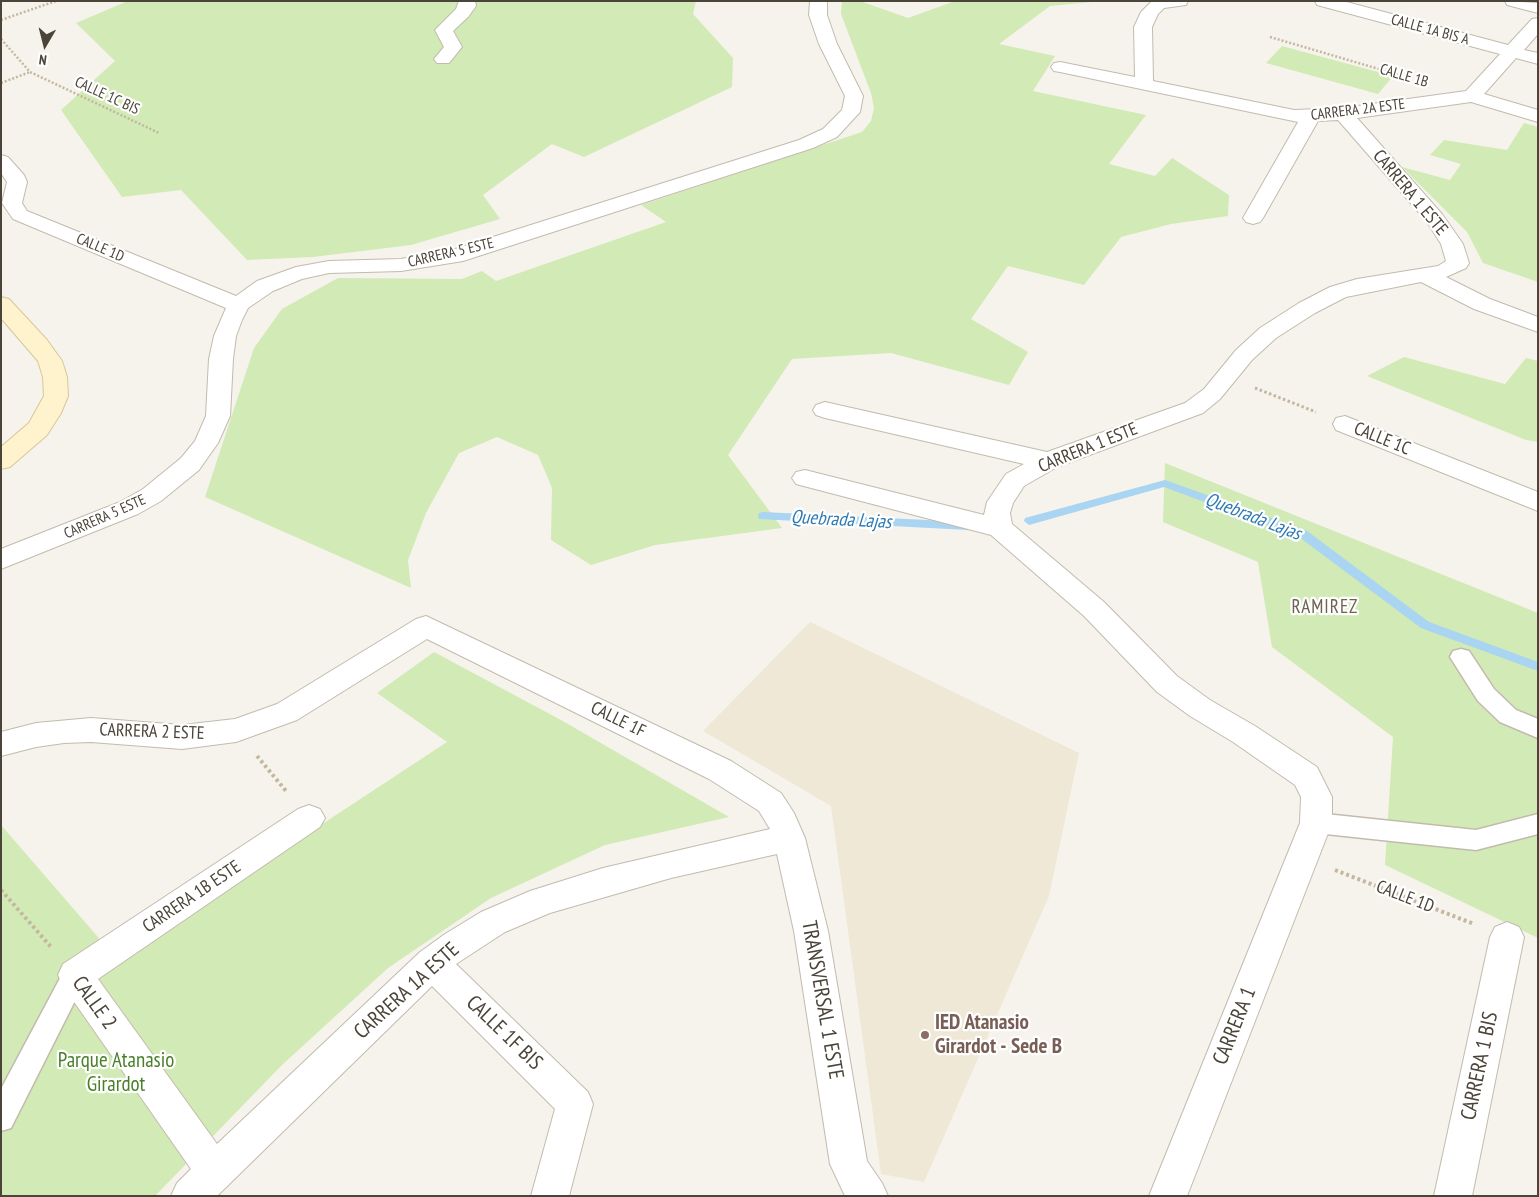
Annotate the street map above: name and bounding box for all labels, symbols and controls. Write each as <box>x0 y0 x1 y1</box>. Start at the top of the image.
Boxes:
street label: CALLE 1A BIS A <box>1389 11 1471 49</box>
north arrow <box>20 20 70 70</box>
text: N <box>38 50 48 69</box>
street label: CALLE 1B <box>1378 61 1430 91</box>
street label: CALLE 1C BIS <box>72 73 142 119</box>
street label: CARRERA 2A ESTE <box>1310 95 1406 125</box>
street label: CARRERA 1 ESTE <box>1368 146 1452 240</box>
street label: CALLE 1D <box>73 230 127 266</box>
street label: CARRERA 5 ESTE <box>406 234 496 272</box>
street label: CARRERA 1 ESTE <box>1035 418 1141 478</box>
street label: CALLE 1C <box>1351 418 1413 460</box>
water label: Quebrada Lajas <box>1202 488 1304 546</box>
street label: CARRERA 5 ESTE <box>61 491 149 543</box>
water label: Quebrada Lajas <box>790 506 892 534</box>
district label: RAMIREZ <box>1291 597 1359 619</box>
street label: CALLE 1F <box>587 698 649 742</box>
street label: CARRERA 2 ESTE <box>99 719 205 745</box>
street label: CARRERA 1B ESTE <box>139 856 245 938</box>
street label: CALLE 1D <box>1373 876 1437 918</box>
street label: TRANSVERSAL 1 ESTE <box>796 919 848 1081</box>
street label: CARRERA 1A ESTE <box>349 937 465 1045</box>
street label: CALLE 2 <box>66 972 122 1034</box>
street label: CARRERA 1 <box>1208 983 1262 1069</box>
street label: CALLE 1F BIS <box>461 991 547 1075</box>
place label: IED Atanasio Girardot - Sede B <box>935 1010 1062 1060</box>
street label: CARRERA 1 BIS <box>1456 1010 1504 1122</box>
marker: IED Atanasio Girardot - Sede B <box>919 1029 931 1041</box>
park label: Parque Atanasio Girardot <box>58 1048 174 1098</box>

